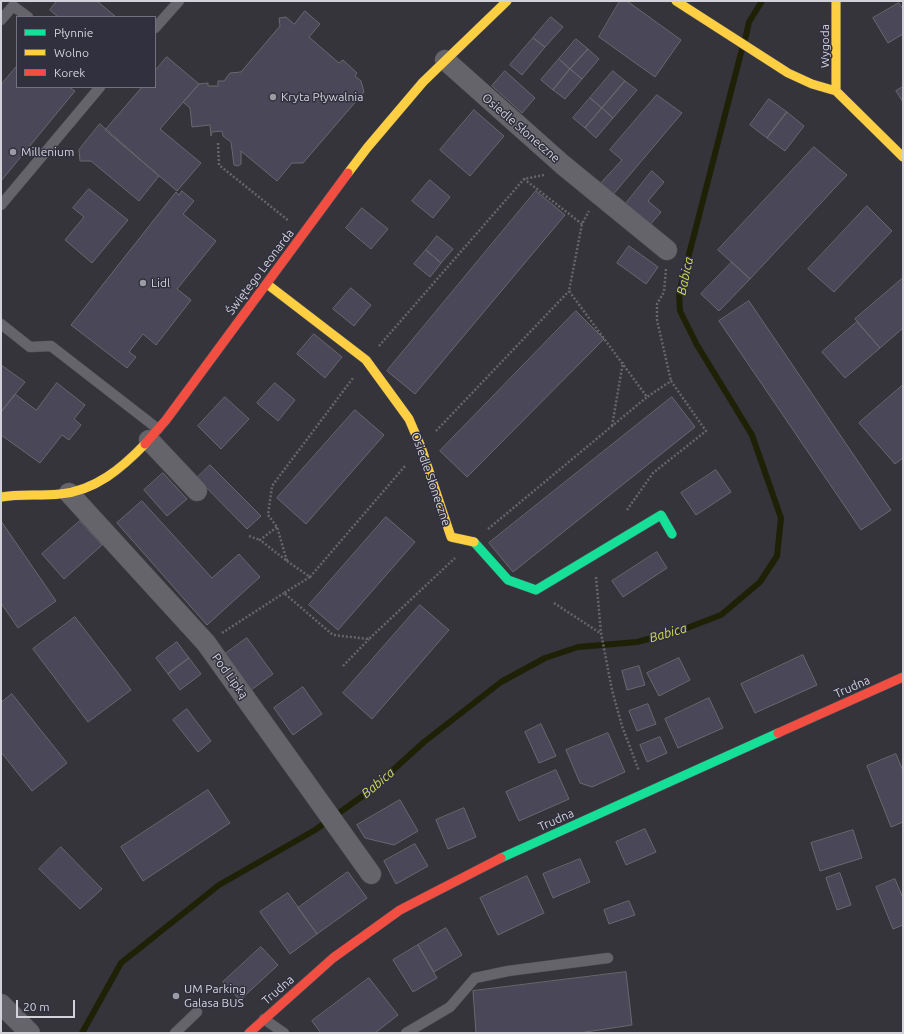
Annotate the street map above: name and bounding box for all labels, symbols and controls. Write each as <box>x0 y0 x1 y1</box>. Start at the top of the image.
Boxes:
legend <box>16 16 156 88</box>
street label: Wygoda <box>818 24 832 68</box>
text: Płynnie <box>54 26 93 39</box>
text: Wolno <box>54 46 89 59</box>
text: Korek <box>54 66 85 79</box>
place label: Kryta Pływalnia <box>281 90 363 104</box>
street label: Osiedle Słoneczne <box>479 90 563 166</box>
marker: Kryta Pływalnia <box>268 92 278 102</box>
place label: Millenium <box>21 145 74 159</box>
marker: Millenium <box>8 147 18 157</box>
street label: Świętego Leonarda <box>223 226 297 318</box>
water label: Babica <box>673 256 697 296</box>
place label: Lidl <box>151 276 170 290</box>
marker: Lidl <box>138 278 148 288</box>
street label: Osiedle Słoneczne <box>408 430 454 528</box>
water label: Babica <box>647 620 689 646</box>
street label: Pod Lipką <box>209 651 251 701</box>
street label: Trudna <box>832 673 872 701</box>
water label: Babica <box>358 765 398 801</box>
street label: Trudna <box>536 806 576 834</box>
street label: Trudna <box>259 972 297 1008</box>
place label: UM Parking Galasa BUS <box>184 982 246 1010</box>
marker: UM Parking Galasa BUS <box>171 991 181 1001</box>
scale bar <box>18 992 77 1018</box>
text: 20 m <box>23 1000 50 1013</box>

